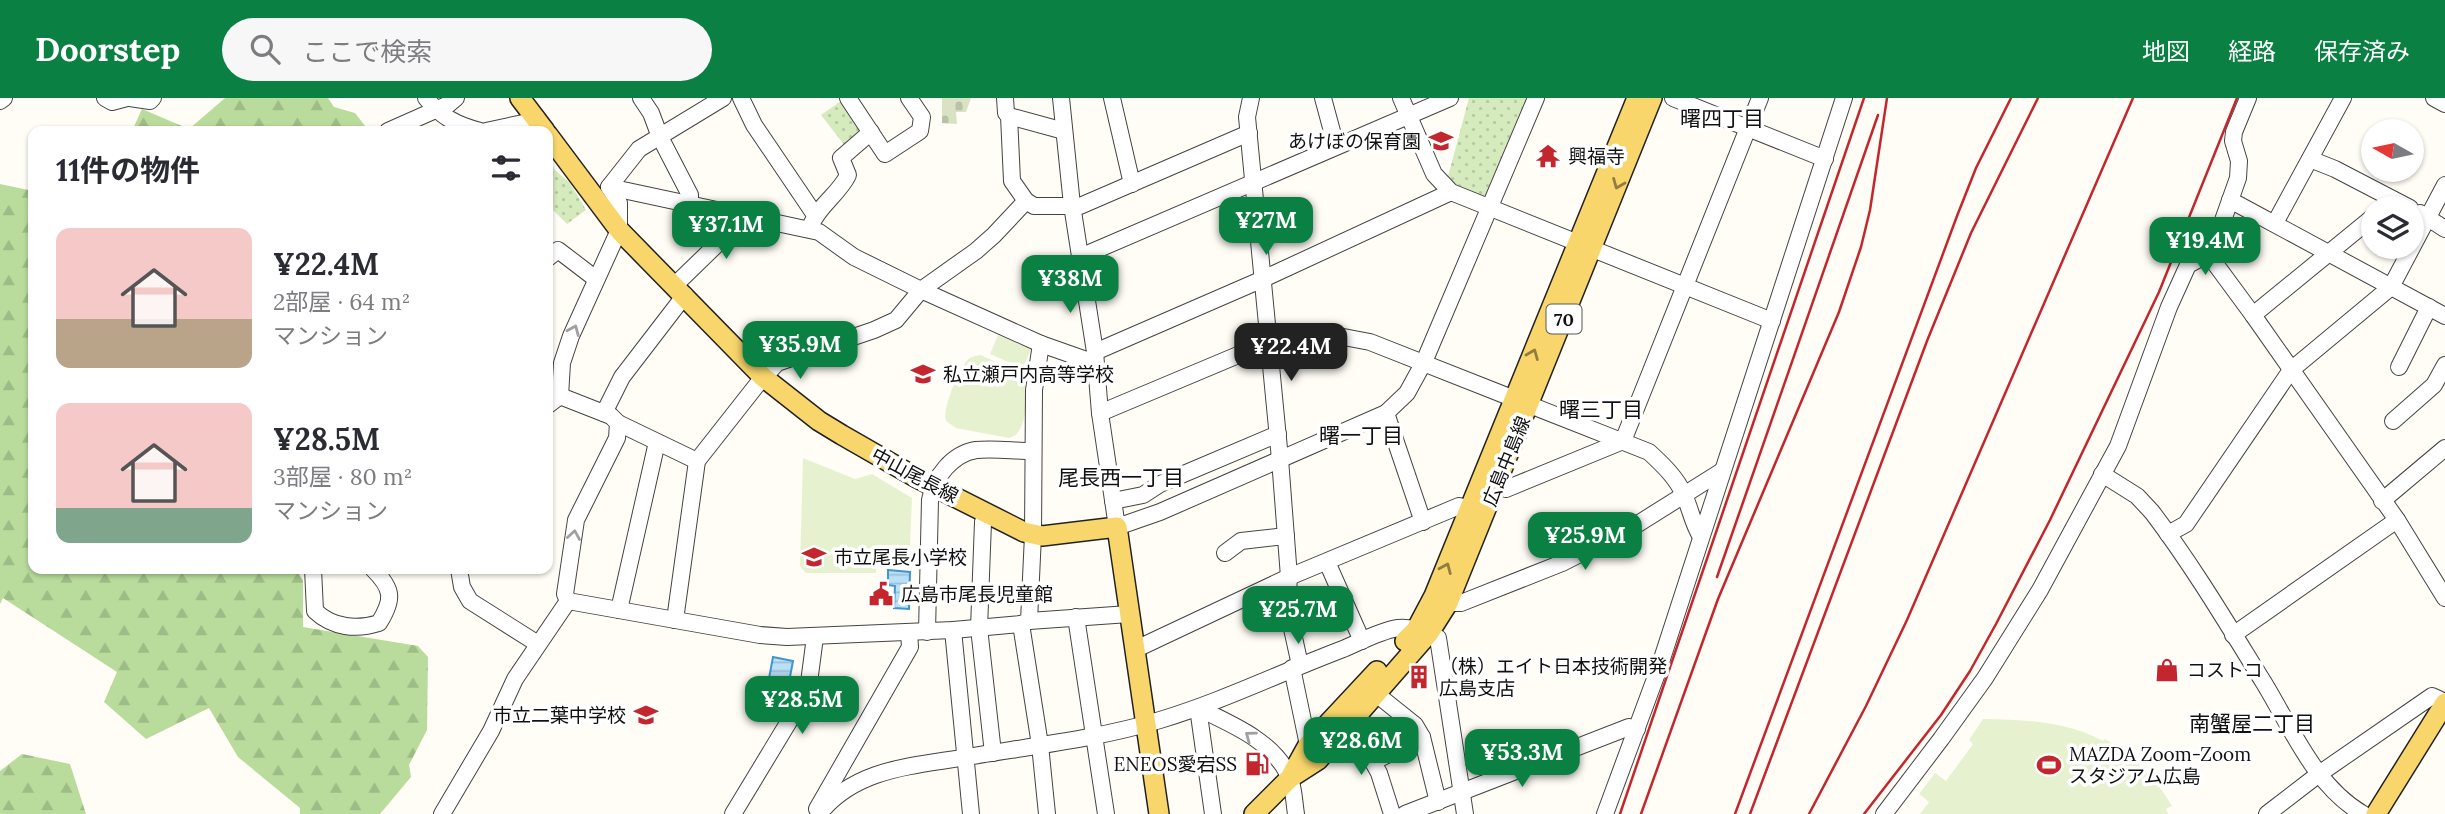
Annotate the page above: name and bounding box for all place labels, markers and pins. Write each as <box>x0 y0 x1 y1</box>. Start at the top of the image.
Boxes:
school or university icon: あけぼの保育園 <box>1427 127 1455 155</box>
place label: あけぼの保育園 <box>1288 129 1421 153</box>
temple icon: 興福寺 <box>1534 142 1562 170</box>
place label: 興福寺 <box>1568 144 1625 168</box>
pin: ¥27M <box>1225 198 1307 257</box>
pin: ¥37.1M <box>669 202 783 261</box>
pin: ¥19.4M <box>2148 218 2262 277</box>
pin: ¥38M <box>1029 256 1111 315</box>
pin: ¥35.9M <box>743 322 857 381</box>
pin: ¥22.4M <box>1234 324 1348 383</box>
school or university icon: 私立瀬戸内高等学校 <box>909 360 937 388</box>
place label: 私立瀬戸内高等学校 <box>943 362 1114 386</box>
pin: ¥25.9M <box>1528 512 1642 572</box>
school or university icon: 市立尾長小学校 <box>800 543 828 571</box>
place label: 市立尾長小学校 <box>834 545 967 569</box>
public building icon: 広島市尾長児童館 <box>867 580 895 608</box>
place label: 広島市尾長児童館 <box>901 582 1053 606</box>
pin: ¥25.7M <box>1241 587 1355 646</box>
place label: （株）エイト日本技術開発 広島支店 <box>1439 654 1667 700</box>
shop icon: コストコ <box>2153 656 2181 684</box>
place label: コストコ <box>2187 658 2263 682</box>
building icon: （株）エイト日本技術開発 広島支店 <box>1405 663 1433 691</box>
pin: ¥28.5M <box>745 676 859 736</box>
school or university icon: 市立二葉中学校 <box>632 701 660 729</box>
place label: 市立二葉中学校 <box>493 703 626 727</box>
pin: ¥28.6M <box>1304 718 1418 777</box>
pin: ¥53.3M <box>1465 730 1579 789</box>
place label: MAZDA Zoom-Zoom スタジアム広島 <box>2069 742 2251 788</box>
fuel station icon: ENEOS愛宕SS <box>1243 750 1271 778</box>
sports icon: MAZDA Zoom-Zoom スタジアム広島 <box>2035 751 2063 779</box>
place label: ENEOS愛宕SS <box>1113 752 1237 776</box>

